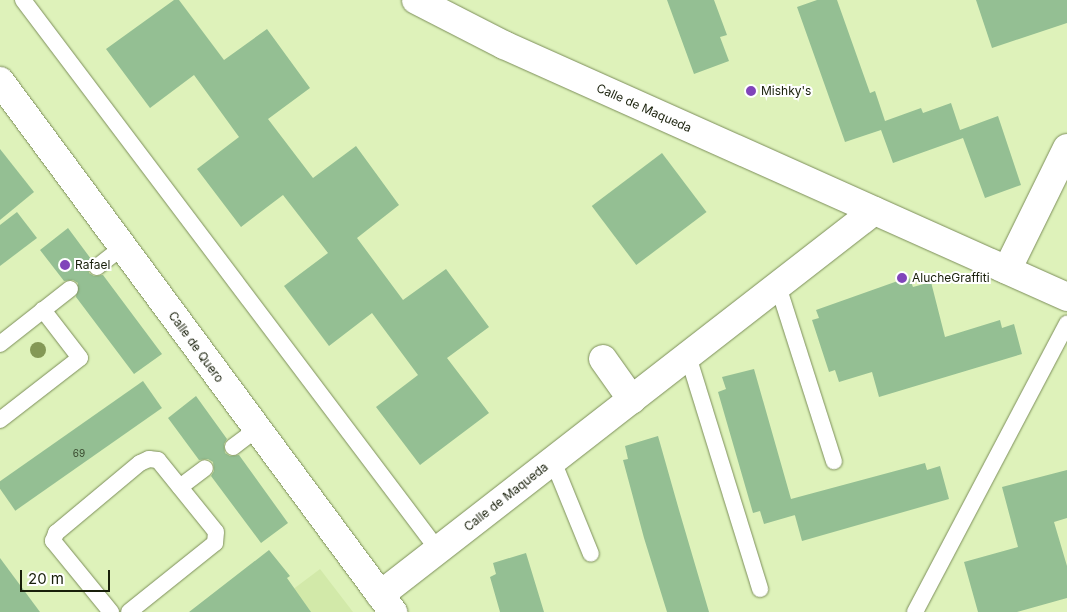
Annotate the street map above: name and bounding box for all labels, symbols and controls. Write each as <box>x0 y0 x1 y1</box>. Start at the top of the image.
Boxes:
street label: Calle de Maqueda <box>594 81 694 135</box>
place label: Mishky's <box>761 84 811 98</box>
marker: Mishky's <box>745 85 757 97</box>
place label: Rafael <box>75 258 110 272</box>
marker: Rafael <box>59 259 71 271</box>
place label: AlucheGraffiti <box>912 271 990 285</box>
marker: AlucheGraffiti <box>896 272 908 284</box>
street label: Calle de Quero <box>165 309 227 385</box>
house number: 69 <box>73 448 85 460</box>
street label: Calle de Maqueda <box>461 460 551 534</box>
scale bar <box>22 560 112 592</box>
text: 20 m <box>28 569 64 588</box>

